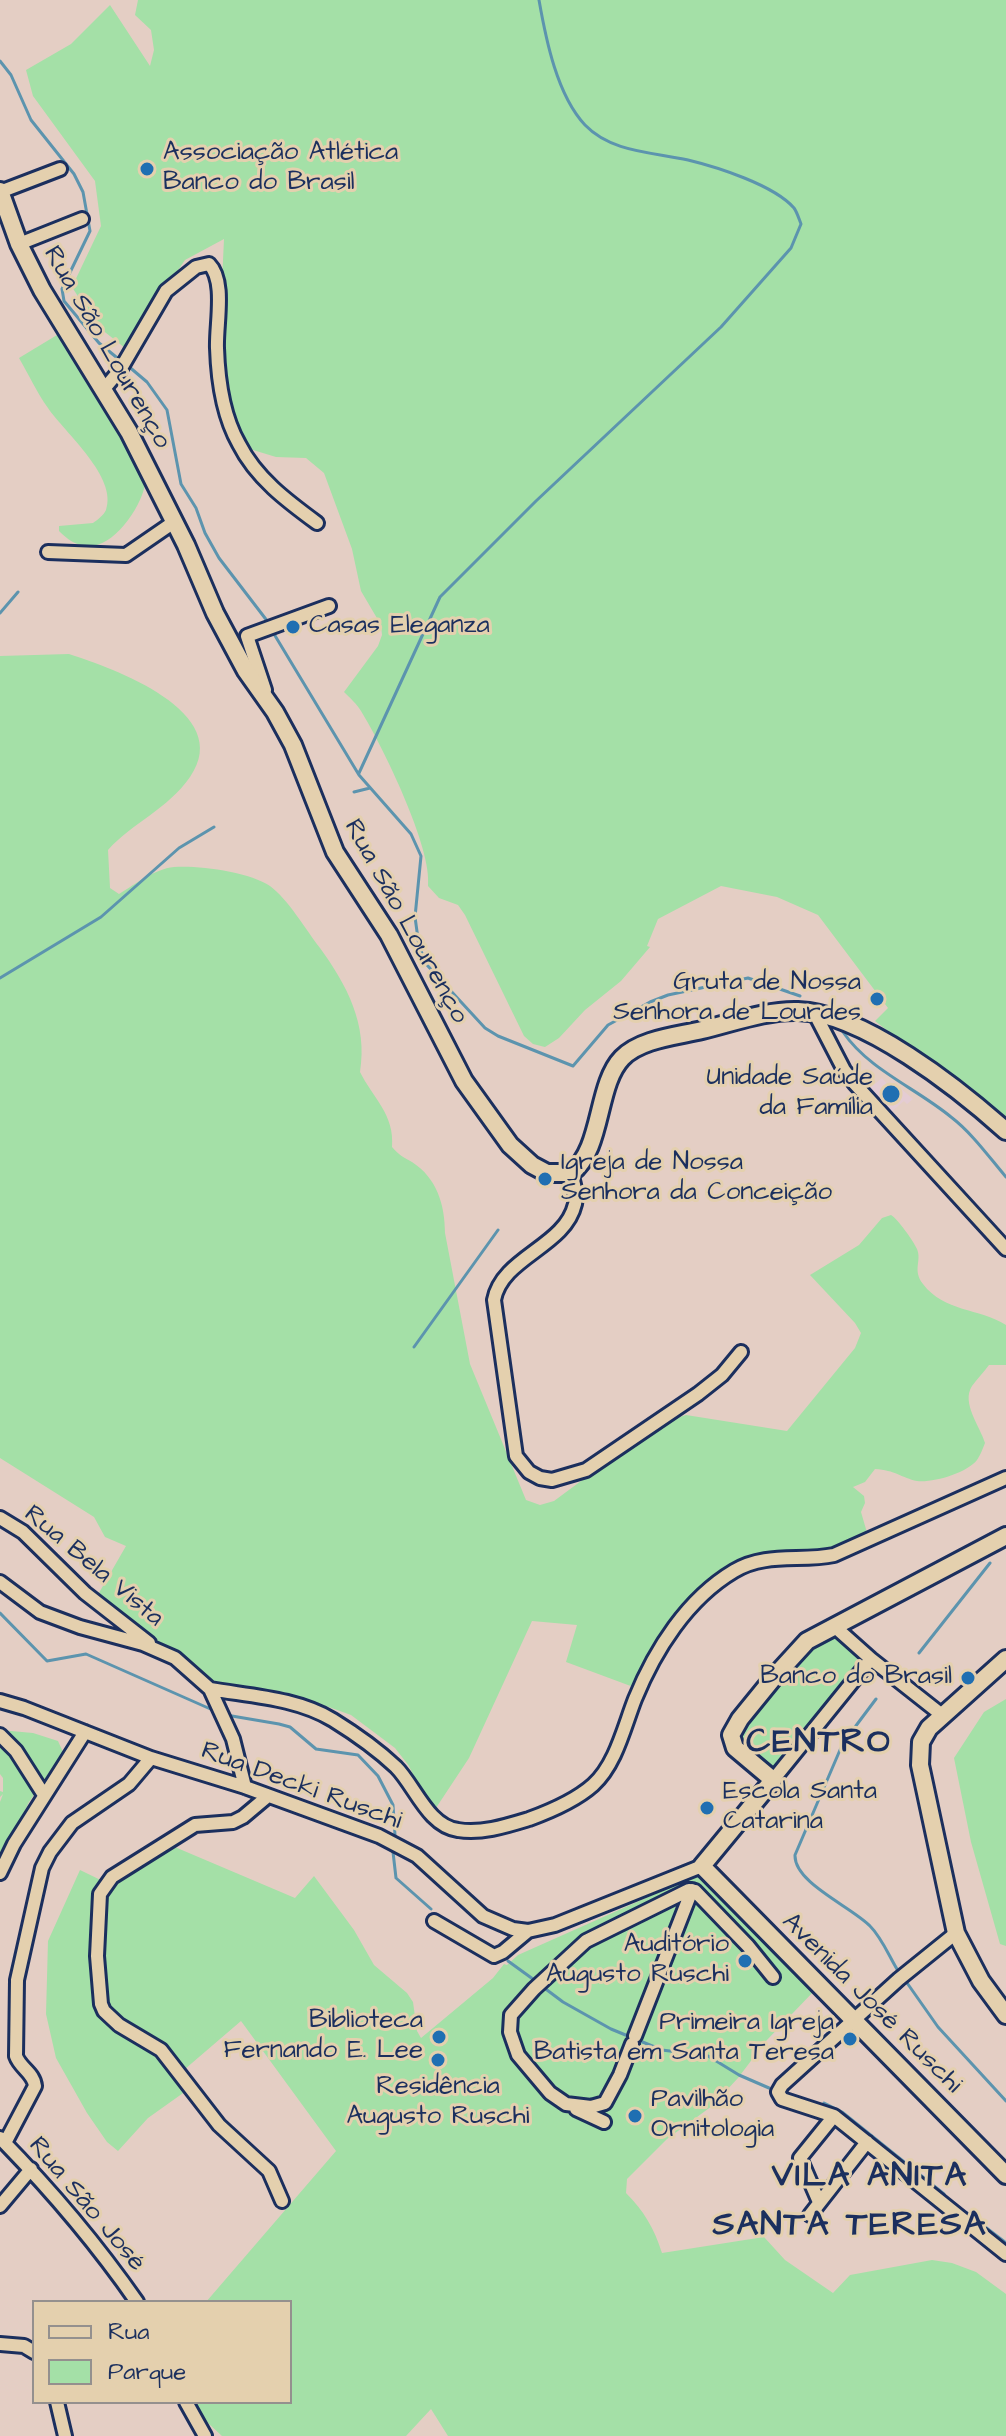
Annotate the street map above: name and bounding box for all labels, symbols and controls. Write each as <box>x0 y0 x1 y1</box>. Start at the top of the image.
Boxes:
place label: Associação Atlética Banco do Brasil <box>163 138 398 200</box>
marker: Associação Atlética Banco do Brasil <box>138 160 156 178</box>
street label: Rua São Lourenço <box>35 241 177 455</box>
place label: Casas Eleganza <box>309 611 490 643</box>
marker: Casas Eleganza <box>284 618 302 636</box>
street label: Rua São Lourenço <box>336 814 474 1030</box>
place label: Gruta de Nossa Senhora de Lourdes <box>613 968 861 1030</box>
marker: Gruta de Nossa Senhora de Lourdes <box>868 990 886 1008</box>
place label: Unidade Saúde da Família <box>707 1063 873 1124</box>
marker: Unidade Saúde da Família <box>880 1083 902 1105</box>
place label: Igreja de Nossa Senhora da Conceição <box>561 1148 832 1210</box>
marker: Igreja de Nossa Senhora da Conceição <box>536 1170 554 1188</box>
street label: Rua Bela Vista <box>17 1500 169 1634</box>
place label: Banco do Brasil <box>760 1662 952 1694</box>
marker: Banco do Brasil <box>959 1669 977 1687</box>
district label: CENTRO <box>746 1724 892 1764</box>
street label: Rua Decki Ruschi <box>196 1736 406 1838</box>
place label: Escola Santa Catarina <box>723 1777 877 1838</box>
marker: Escola Santa Catarina <box>698 1799 716 1817</box>
street label: Avenida José Ruschi <box>774 1907 968 2101</box>
place label: Auditório Augusto Ruschi <box>546 1930 729 1992</box>
marker: Auditório Augusto Ruschi <box>736 1952 754 1970</box>
place label: Biblioteca Fernando E. Lee <box>223 2006 423 2068</box>
place label: Primeira Igreja Batista em Santa Teresa <box>534 2008 834 2070</box>
marker: Biblioteca Fernando E. Lee <box>430 2028 448 2046</box>
marker: Primeira Igreja Batista em Santa Teresa <box>841 2030 859 2048</box>
marker: Residência Augusto Ruschi <box>429 2051 447 2069</box>
place label: Residência Augusto Ruschi <box>346 2072 530 2134</box>
place label: Pavilhão Ornitologia <box>651 2085 774 2146</box>
marker: Pavilhão Ornitologia <box>626 2107 644 2125</box>
street label: Rua São José <box>21 2131 151 2279</box>
district label: VILA ANITA <box>772 2158 968 2198</box>
district label: SANTA TERESA <box>713 2207 987 2247</box>
legend <box>32 2300 292 2404</box>
text: Rua <box>108 2315 150 2349</box>
text: Parque <box>108 2355 186 2389</box>

